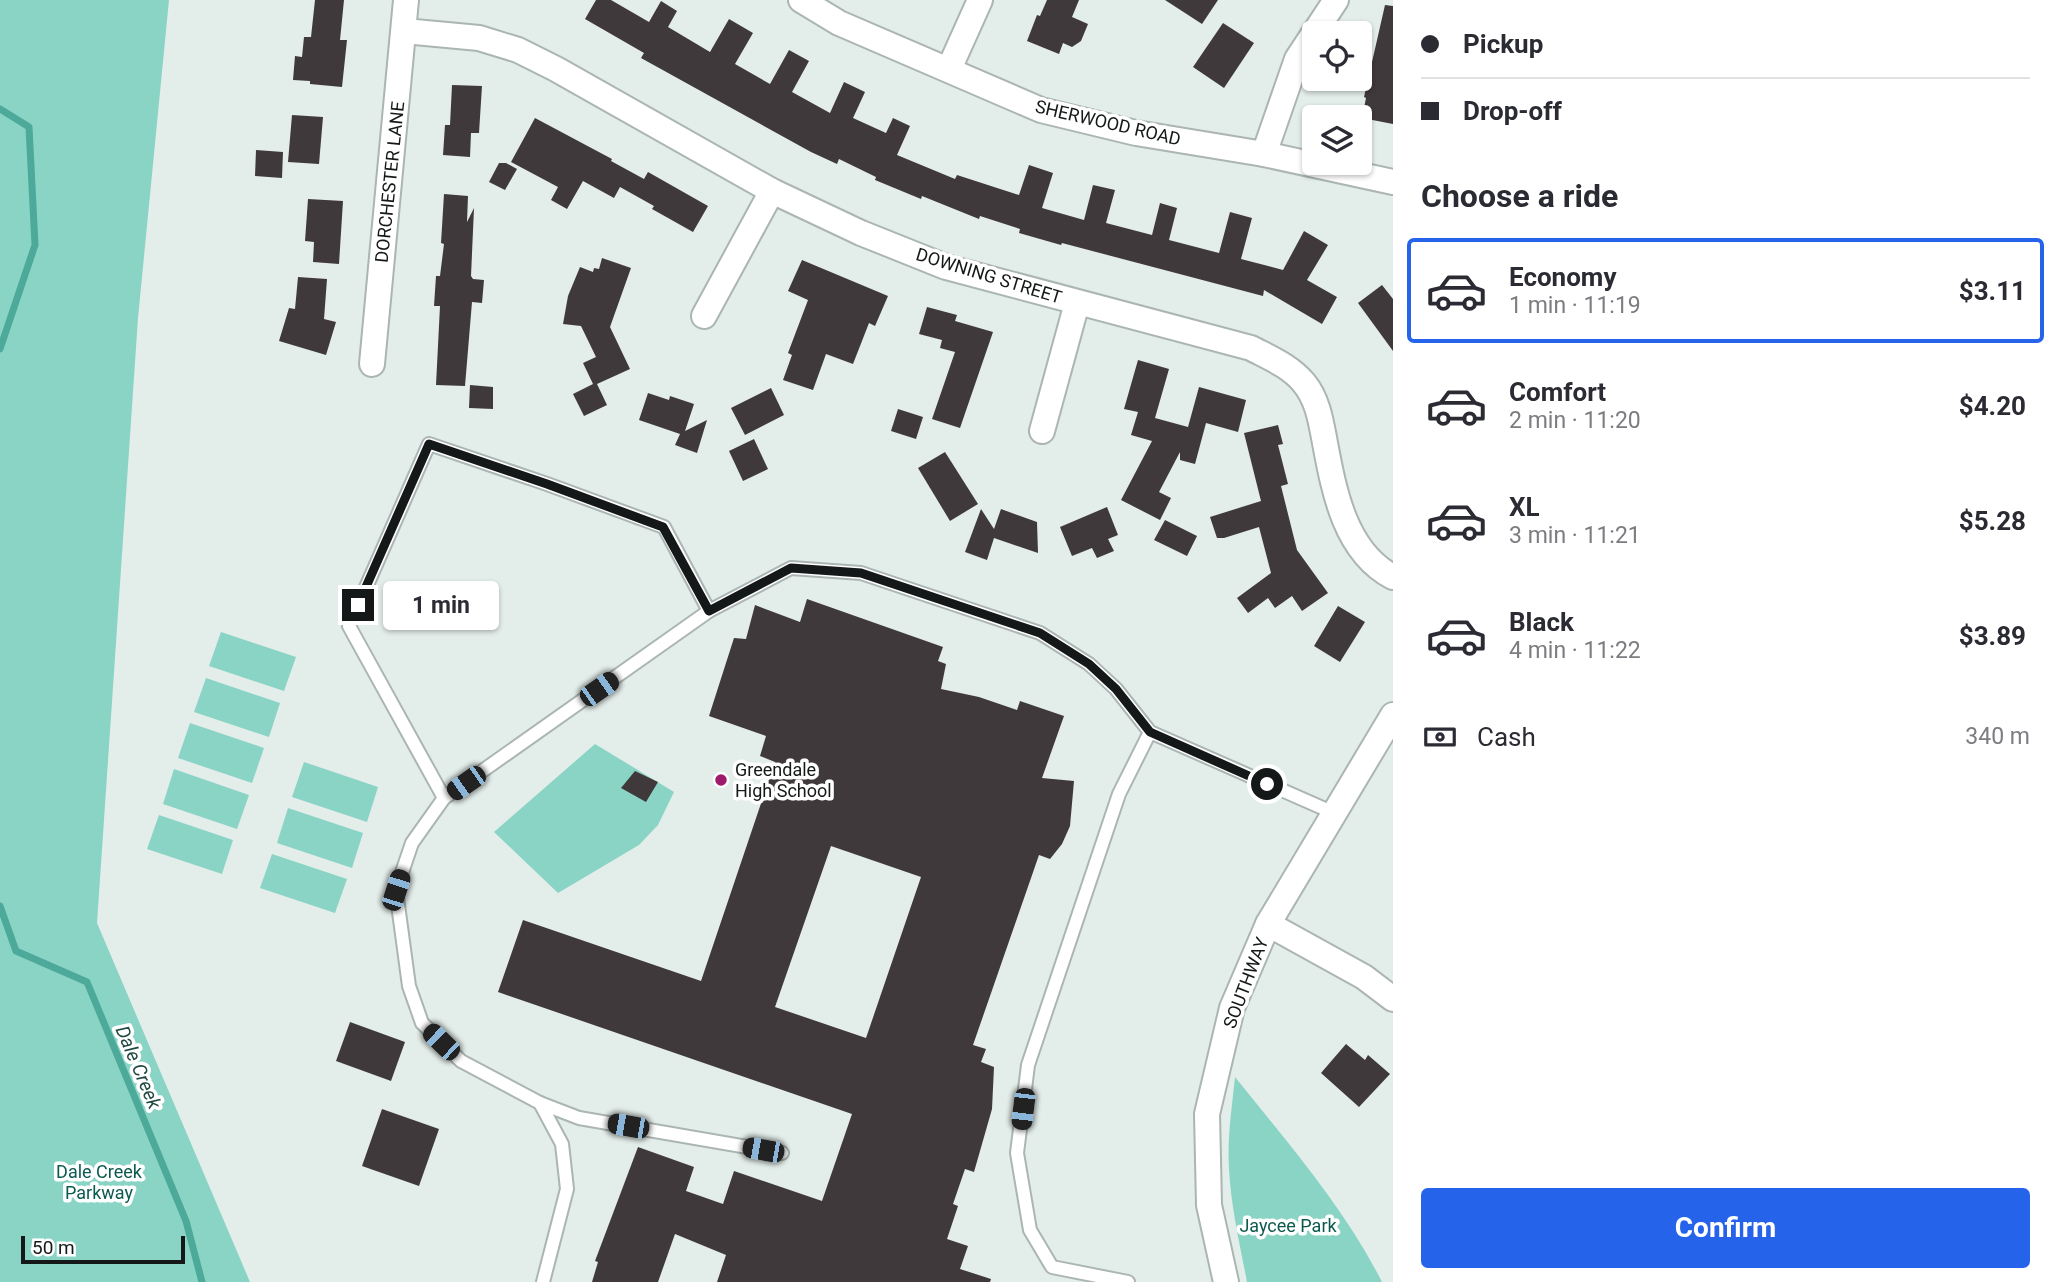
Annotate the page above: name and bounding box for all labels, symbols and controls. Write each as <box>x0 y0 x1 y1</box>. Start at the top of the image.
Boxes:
map controls <box>1302 21 1372 175</box>
button: locate <box>1302 21 1372 91</box>
text: Pickup <box>1463 29 1543 59</box>
street label: SHERWOOD ROAD <box>1033 96 1183 149</box>
text: Drop-off <box>1463 96 1562 126</box>
street label: DORCHESTER LANE <box>371 100 408 264</box>
button: layers <box>1302 105 1372 175</box>
text: Choose a ride <box>1421 177 1618 215</box>
street label: DOWNING STREET <box>914 243 1065 308</box>
icon: car <box>1425 259 1488 322</box>
text: Economy <box>1509 262 1616 292</box>
text: $3.11 <box>1959 276 2026 306</box>
text: 1 min · 11:19 <box>1509 292 1641 319</box>
icon: car <box>1425 374 1488 437</box>
text: Comfort <box>1509 377 1606 407</box>
text: $4.20 <box>1959 391 2026 421</box>
text: 2 min · 11:20 <box>1509 407 1641 434</box>
icon: car <box>1425 489 1488 552</box>
text: XL <box>1509 492 1540 522</box>
text: $5.28 <box>1959 506 2026 536</box>
text: 3 min · 11:21 <box>1509 522 1641 549</box>
callout: 1 min <box>382 580 498 630</box>
route end <box>342 589 374 621</box>
text: 1 min <box>412 592 470 619</box>
icon: car <box>1425 604 1488 667</box>
text: Black <box>1509 607 1574 637</box>
text: $3.89 <box>1959 621 2026 651</box>
text: 4 min · 11:22 <box>1509 637 1641 664</box>
car <box>576 668 623 710</box>
icon: cash <box>1421 718 1459 756</box>
text: Cash <box>1477 722 1536 752</box>
text: 340 m <box>1965 723 2030 750</box>
place label: Greendale High School <box>735 759 832 801</box>
car <box>443 762 490 804</box>
route start <box>1251 768 1283 800</box>
marker: Greendale High School <box>713 772 729 788</box>
car <box>380 867 413 913</box>
street label: SOUTHWAY <box>1219 934 1273 1031</box>
car <box>419 1020 464 1064</box>
water label: Dale Creek <box>111 1022 167 1113</box>
car <box>1011 1087 1036 1131</box>
car <box>606 1112 651 1140</box>
car <box>741 1136 786 1164</box>
park label: Dale Creek Parkway <box>56 1161 143 1203</box>
button: Confirm <box>1421 1188 2030 1268</box>
park label: Jaycee Park <box>1239 1215 1337 1236</box>
scale bar <box>21 1233 186 1265</box>
text: 50 m <box>32 1236 75 1259</box>

